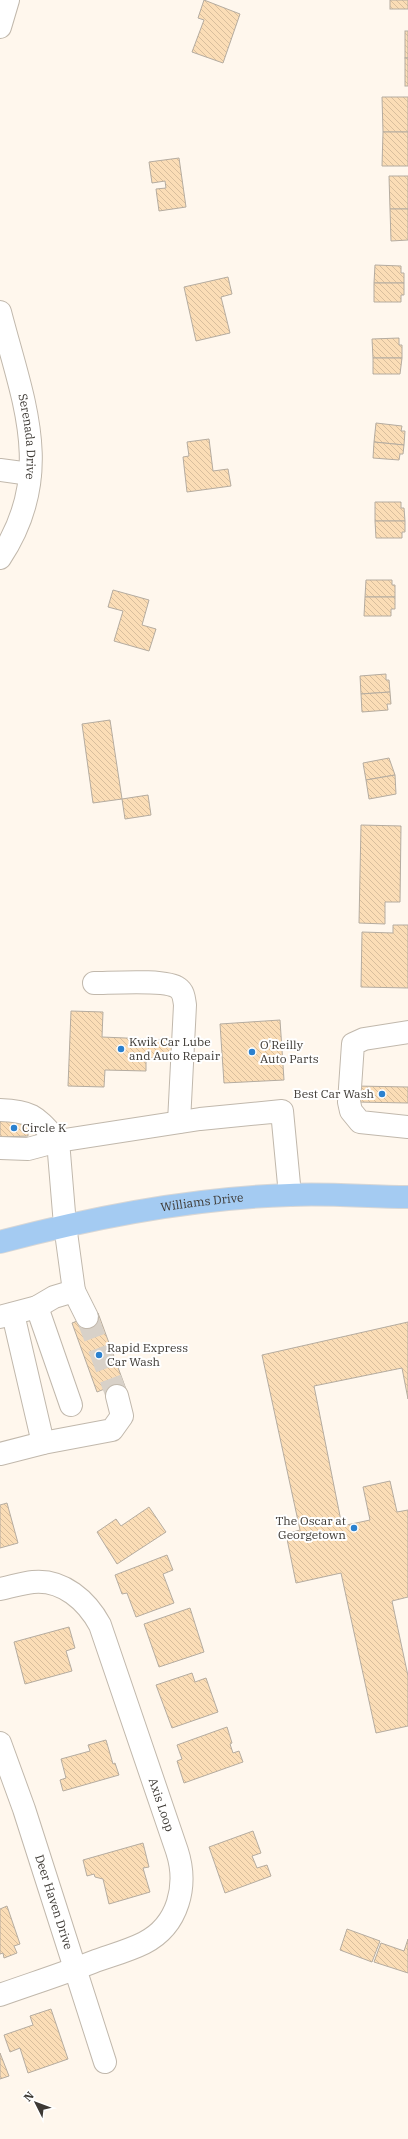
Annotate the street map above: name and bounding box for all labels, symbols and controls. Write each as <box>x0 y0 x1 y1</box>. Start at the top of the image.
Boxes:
street label: Serenada Drive <box>15 392 39 480</box>
place label: Kwik Car Lube and Auto Repair <box>129 1034 221 1063</box>
place label: O'Reilly Auto Parts <box>260 1037 319 1066</box>
marker: Kwik Car Lube and Auto Repair <box>116 1044 126 1054</box>
marker: O'Reilly Auto Parts <box>247 1047 257 1057</box>
place label: Best Car Wash <box>294 1086 374 1101</box>
marker: Best Car Wash <box>377 1089 387 1099</box>
place label: Circle K <box>22 1120 67 1135</box>
marker: Circle K <box>9 1123 19 1133</box>
street label: Williams Drive <box>159 1190 244 1214</box>
place label: Rapid Express Car Wash <box>107 1340 188 1369</box>
marker: Rapid Express Car Wash <box>94 1350 104 1360</box>
place label: The Oscar at Georgetown <box>276 1513 346 1542</box>
marker: The Oscar at Georgetown <box>349 1523 359 1533</box>
street label: Axis Loop <box>146 1776 178 1833</box>
street label: Deer Haven Drive <box>32 1853 77 1951</box>
north arrow <box>16 2083 56 2123</box>
text: N <box>20 2088 37 2104</box>

